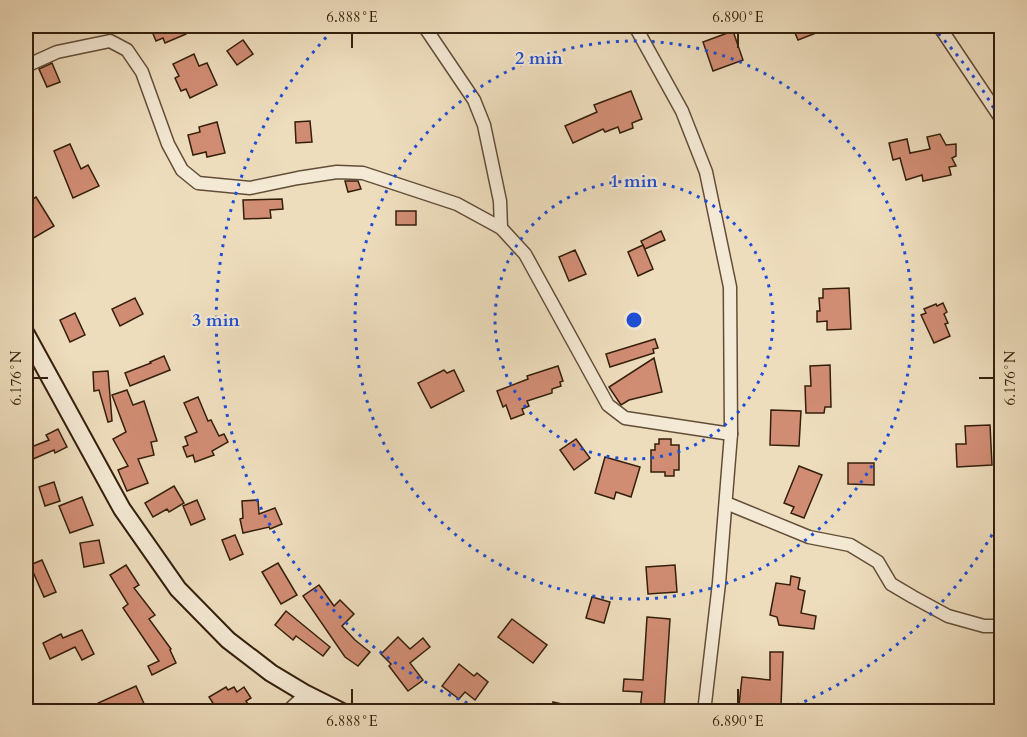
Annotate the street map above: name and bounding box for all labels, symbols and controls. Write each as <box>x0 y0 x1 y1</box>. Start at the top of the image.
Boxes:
text: 6.888°E <box>326 7 378 27</box>
text: 6.890°E <box>712 7 764 27</box>
text: 2 min <box>515 46 563 71</box>
text: 1 min <box>610 169 658 194</box>
text: 3 min <box>192 308 240 333</box>
centre of rings <box>624 310 644 330</box>
text: 6.176°N <box>6 350 26 406</box>
text: 6.176°N <box>1000 350 1020 406</box>
text: 6.888°E <box>326 711 378 731</box>
text: 6.890°E <box>712 711 764 731</box>

